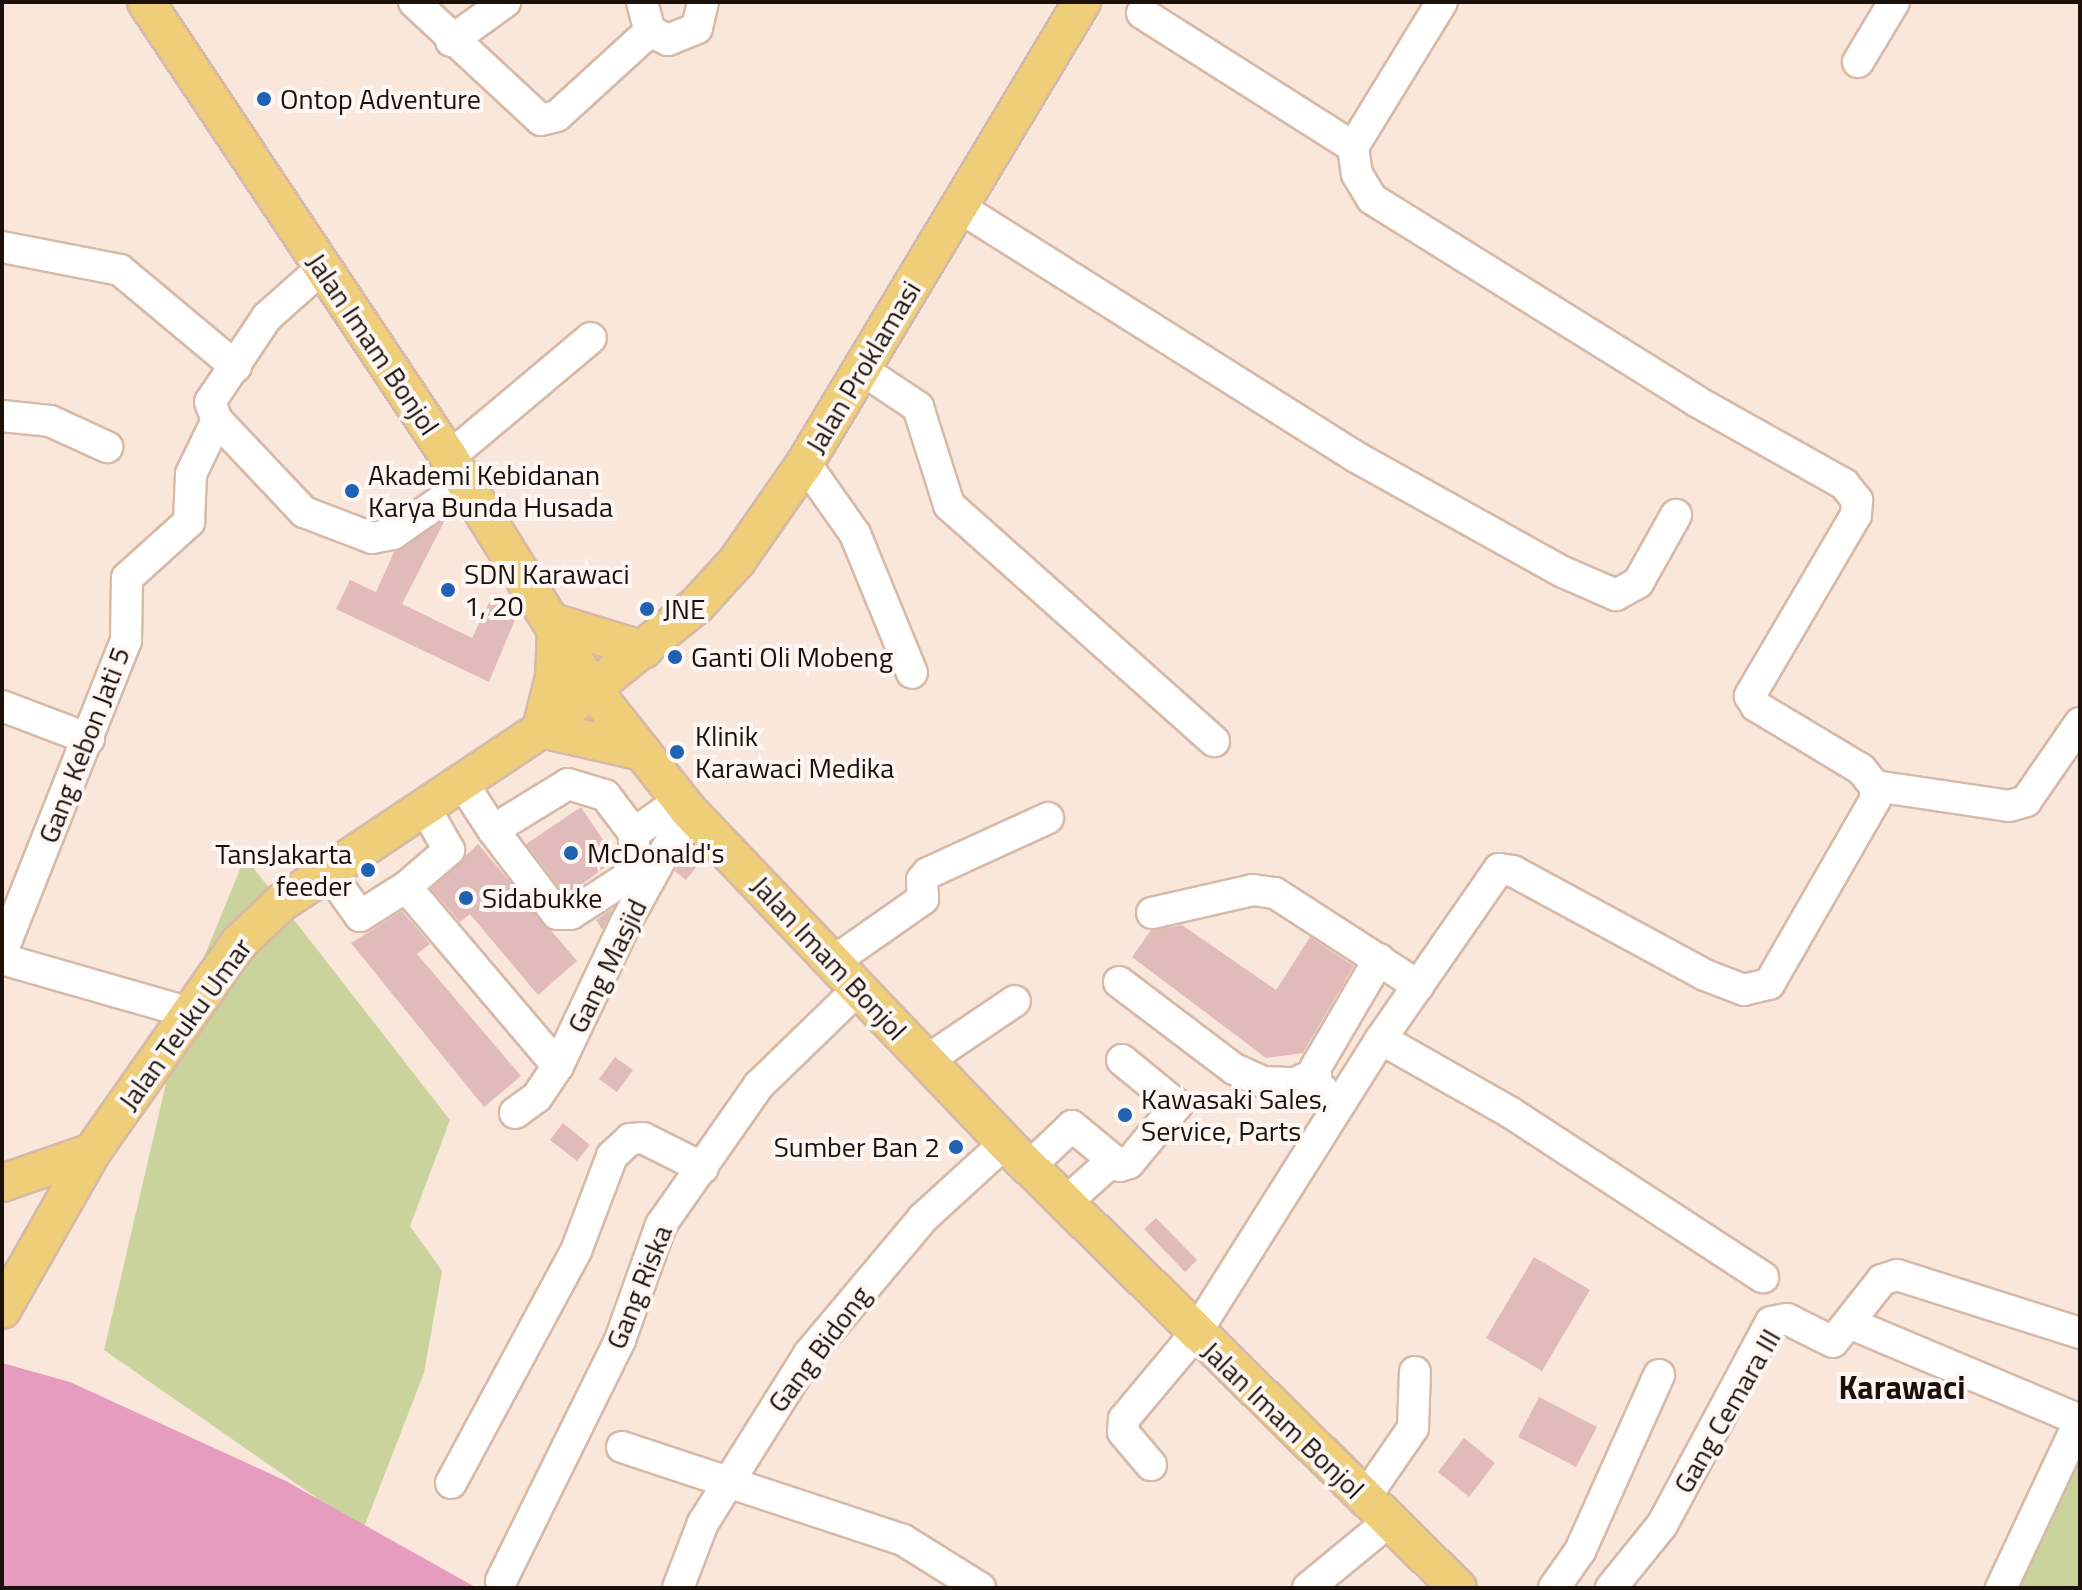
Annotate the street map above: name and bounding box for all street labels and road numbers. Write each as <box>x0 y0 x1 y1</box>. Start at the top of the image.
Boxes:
street label: Jalan Imam Bonjol <box>300 247 446 441</box>
street label: Jalan Proklamasi <box>798 275 928 459</box>
street label: Gang Kebon Jati 5 <box>31 642 137 848</box>
street label: Jalan Imam Bonjol <box>744 869 914 1047</box>
street label: Gang Masjid <box>560 894 654 1038</box>
street label: Jalan Teuku Umar <box>111 931 259 1117</box>
street label: Gang Riska <box>599 1220 679 1354</box>
street label: Gang Bidong <box>761 1279 877 1419</box>
street label: Gang Cemara III <box>1666 1323 1788 1499</box>
street label: Jalan Imam Bonjol <box>1195 1334 1371 1506</box>

